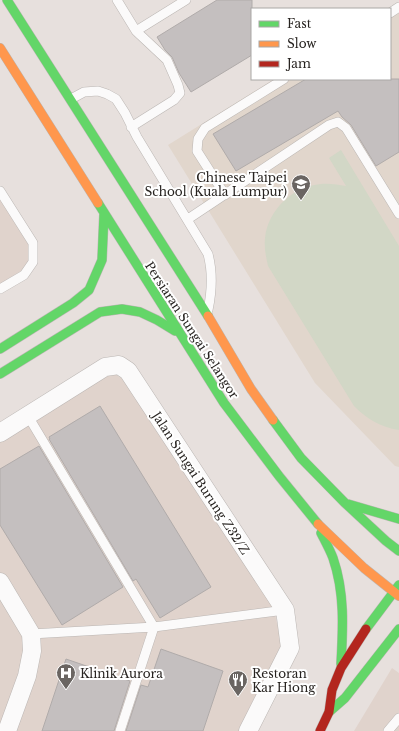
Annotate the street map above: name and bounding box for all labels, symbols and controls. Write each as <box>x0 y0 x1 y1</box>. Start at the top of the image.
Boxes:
legend <box>251 8 391 80</box>
text: Fast <box>287 16 312 31</box>
text: Slow <box>287 36 317 51</box>
text: Jam <box>285 56 311 71</box>
place label: Chinese Taipei School (Kuala Lumpur) <box>145 170 287 199</box>
school or university icon: Chinese Taipei School (Kuala Lumpur) <box>290 173 312 201</box>
street label: Persiaran Sungai Selangor <box>142 259 242 402</box>
street label: Jalan Sungai Burung Z32/Z <box>148 407 253 557</box>
hospital icon: Klinik Aurora <box>55 662 77 690</box>
place label: Klinik Aurora <box>80 666 163 681</box>
place label: Restoran Kar Hiong <box>252 666 316 695</box>
restaurant icon: Restoran Kar Hiong <box>227 669 249 697</box>

